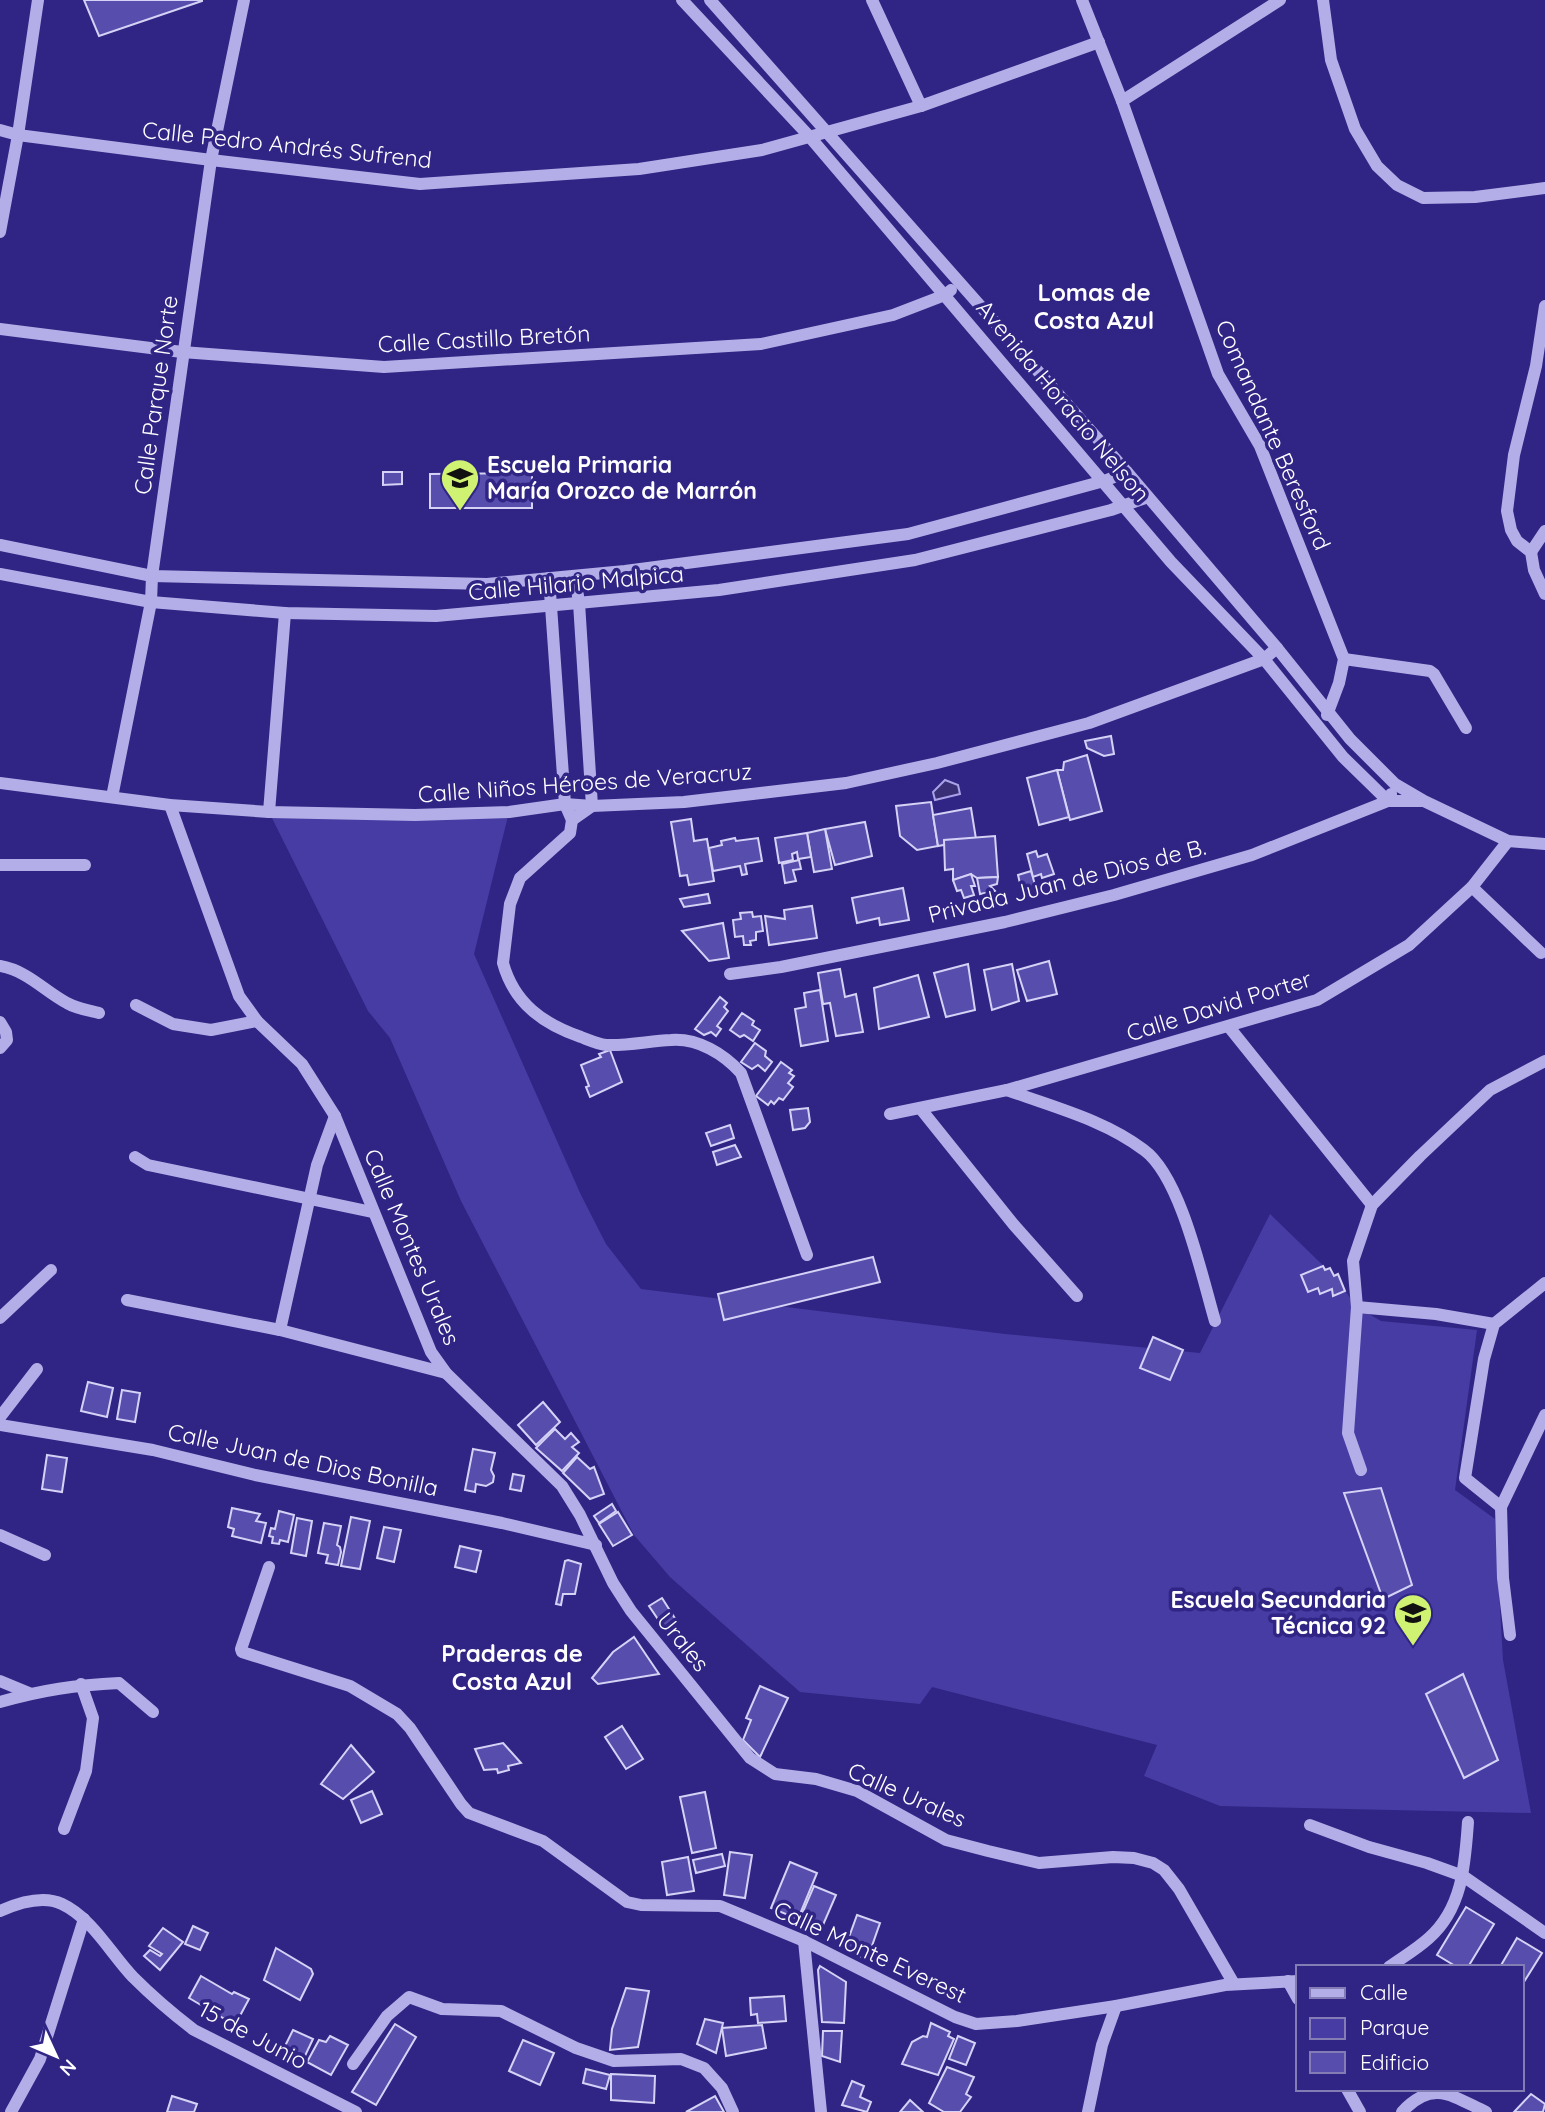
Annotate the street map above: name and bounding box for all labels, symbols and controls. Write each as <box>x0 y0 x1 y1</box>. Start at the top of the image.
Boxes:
street label: Calle Pedro Andrés Sufrend <box>141 115 433 174</box>
district label: Lomas de Costa Azul <box>1034 277 1154 335</box>
street label: Calle Parque Norte <box>127 293 184 496</box>
street label: Avenida Horacio Nelson <box>970 294 1156 508</box>
street label: Comandante Beresford <box>1210 315 1337 554</box>
street label: Calle Castillo Bretón <box>377 318 591 359</box>
place label: Escuela Primaria María Orozco de Marrón <box>487 450 757 505</box>
school or university icon: Escuela Primaria María Orozco de Marrón <box>439 457 481 512</box>
street label: Calle Hilario Malpica <box>467 559 685 606</box>
street label: Calle Niños Héroes de Veracruz <box>417 756 753 809</box>
street label: Privada Juan de Dios de B. <box>925 832 1209 929</box>
street label: Calle David Porter <box>1123 964 1315 1047</box>
street label: Calle Montes Urales <box>358 1144 467 1349</box>
street label: Calle Juan de Dios Bonilla <box>165 1417 441 1502</box>
place label: Escuela Secundaria Técnica 92 <box>1170 1585 1386 1640</box>
school or university icon: Escuela Secundaria Técnica 92 <box>1392 1592 1434 1647</box>
street label: Urales <box>651 1606 716 1677</box>
district label: Praderas de Costa Azul <box>441 1638 583 1696</box>
street label: Calle Urales <box>844 1756 971 1833</box>
street label: Calle Monte Everest <box>769 1894 971 2009</box>
legend <box>1296 1965 1524 2091</box>
text: Calle <box>1360 1979 1408 2005</box>
street label: 15 de Junio <box>194 1994 313 2075</box>
text: Parque <box>1360 2014 1429 2040</box>
north arrow <box>21 2021 91 2091</box>
text: Edificio <box>1360 2049 1429 2075</box>
text: N <box>55 2054 82 2081</box>

